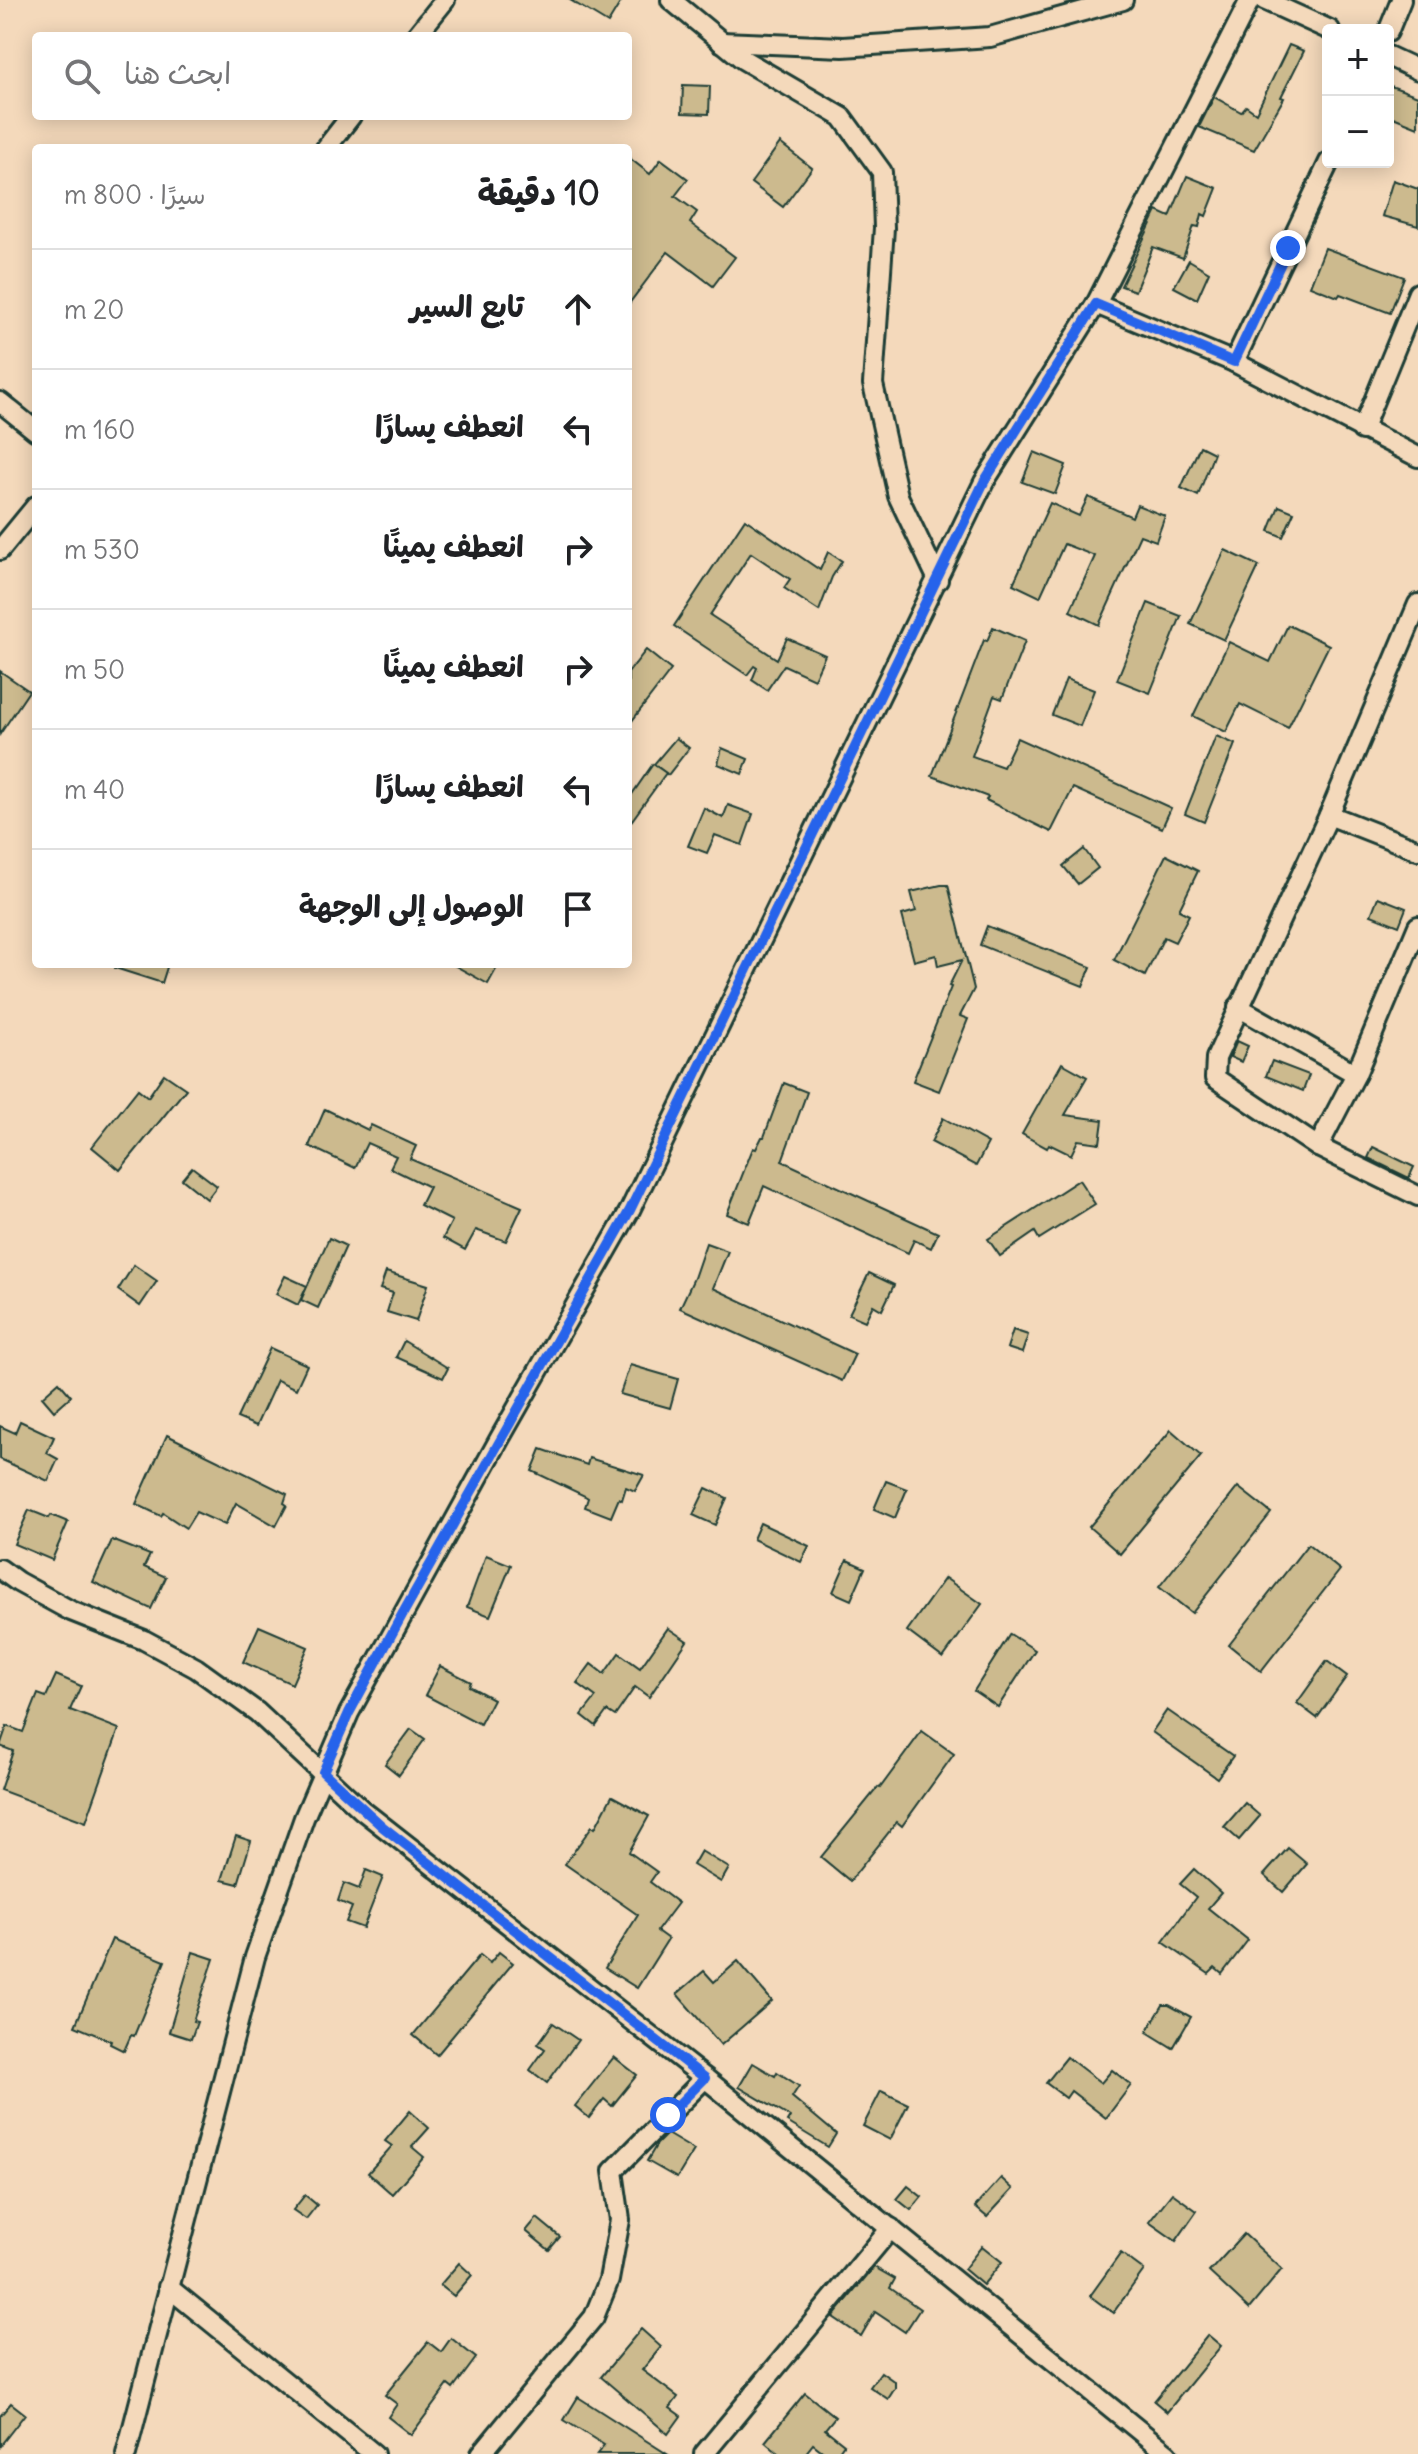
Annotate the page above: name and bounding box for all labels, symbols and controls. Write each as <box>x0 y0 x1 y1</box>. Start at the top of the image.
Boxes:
map controls <box>1322 24 1394 168</box>
button: + <box>1322 24 1394 96</box>
search box <box>32 32 632 120</box>
icon: search <box>60 54 104 98</box>
text: ابحث هنا <box>124 54 231 92</box>
button: − <box>1322 96 1394 168</box>
text: 10 دقيقة <box>478 171 600 214</box>
text: سيرًا · 800 m <box>64 178 206 211</box>
route end <box>1270 230 1306 266</box>
text: تابع السير <box>410 287 524 325</box>
icon: ahead <box>556 287 600 331</box>
text: 20 m <box>64 293 124 326</box>
text: انعطف يسارًا <box>375 407 524 445</box>
icon: left <box>556 407 600 451</box>
text: 160 m <box>64 413 135 446</box>
text: انعطف يمينًا <box>383 527 524 565</box>
icon: right <box>556 527 600 571</box>
text: 530 m <box>64 533 140 566</box>
text: انعطف يمينًا <box>383 647 524 685</box>
icon: right <box>556 647 600 691</box>
text: 50 m <box>64 653 125 686</box>
text: انعطف يسارًا <box>375 767 524 805</box>
icon: left <box>556 767 600 811</box>
text: 40 m <box>64 773 125 806</box>
text: الوصول إلى الوجهة <box>299 887 524 925</box>
icon: arrive <box>556 887 600 931</box>
route start <box>650 2097 686 2133</box>

